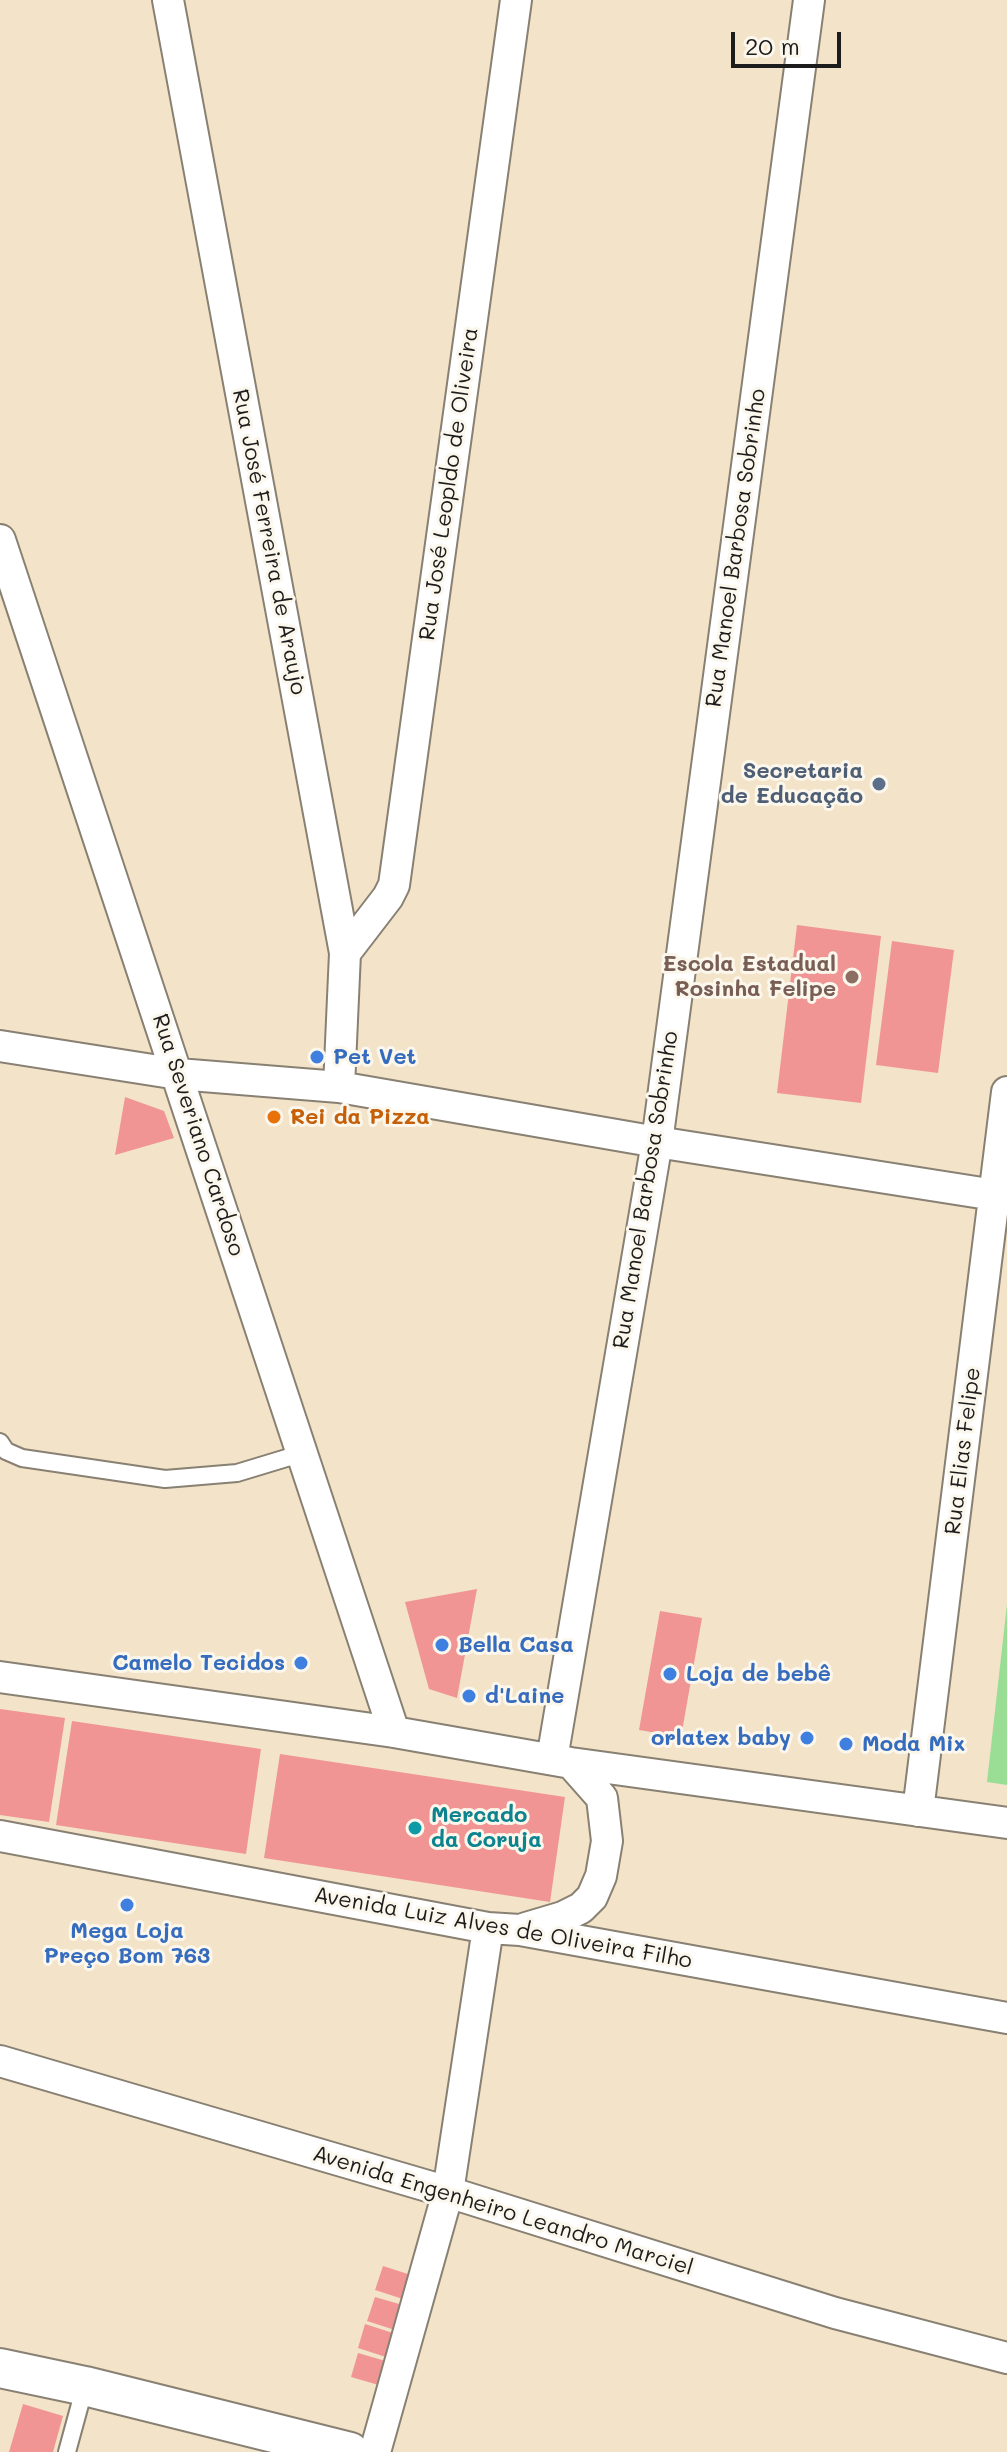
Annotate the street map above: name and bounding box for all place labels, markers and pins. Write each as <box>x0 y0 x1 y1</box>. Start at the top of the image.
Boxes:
place label: Secretaria de Educação <box>721 758 863 810</box>
marker: Secretaria de Educação <box>870 775 888 793</box>
place label: Escola Estadual Rosinha Felipe <box>663 951 836 1002</box>
marker: Escola Estadual Rosinha Felipe <box>843 968 861 986</box>
place label: Pet Vet <box>333 1044 416 1070</box>
marker: Pet Vet <box>308 1048 326 1066</box>
place label: Rei da Pizza <box>290 1104 430 1130</box>
marker: Rei da Pizza <box>265 1108 283 1126</box>
place label: Bella Casa <box>458 1632 574 1658</box>
marker: Bella Casa <box>433 1636 451 1654</box>
place label: Camelo Tecidos <box>112 1650 285 1676</box>
marker: Camelo Tecidos <box>292 1654 310 1672</box>
place label: Loja de bebê <box>686 1661 831 1687</box>
marker: Loja de bebê <box>661 1665 679 1683</box>
place label: d'Laine <box>485 1683 564 1709</box>
marker: d'Laine <box>460 1687 478 1705</box>
place label: orlatex baby <box>651 1725 791 1751</box>
marker: orlatex baby <box>798 1729 816 1747</box>
place label: Moda Mix <box>862 1731 965 1757</box>
marker: Moda Mix <box>837 1735 855 1753</box>
place label: Mercado da Coruja <box>431 1802 542 1854</box>
marker: Mercado da Coruja <box>406 1819 424 1837</box>
marker: Mega Loja Preço Bom 763 <box>118 1896 136 1914</box>
place label: Mega Loja Preço Bom 763 <box>44 1918 210 1970</box>

